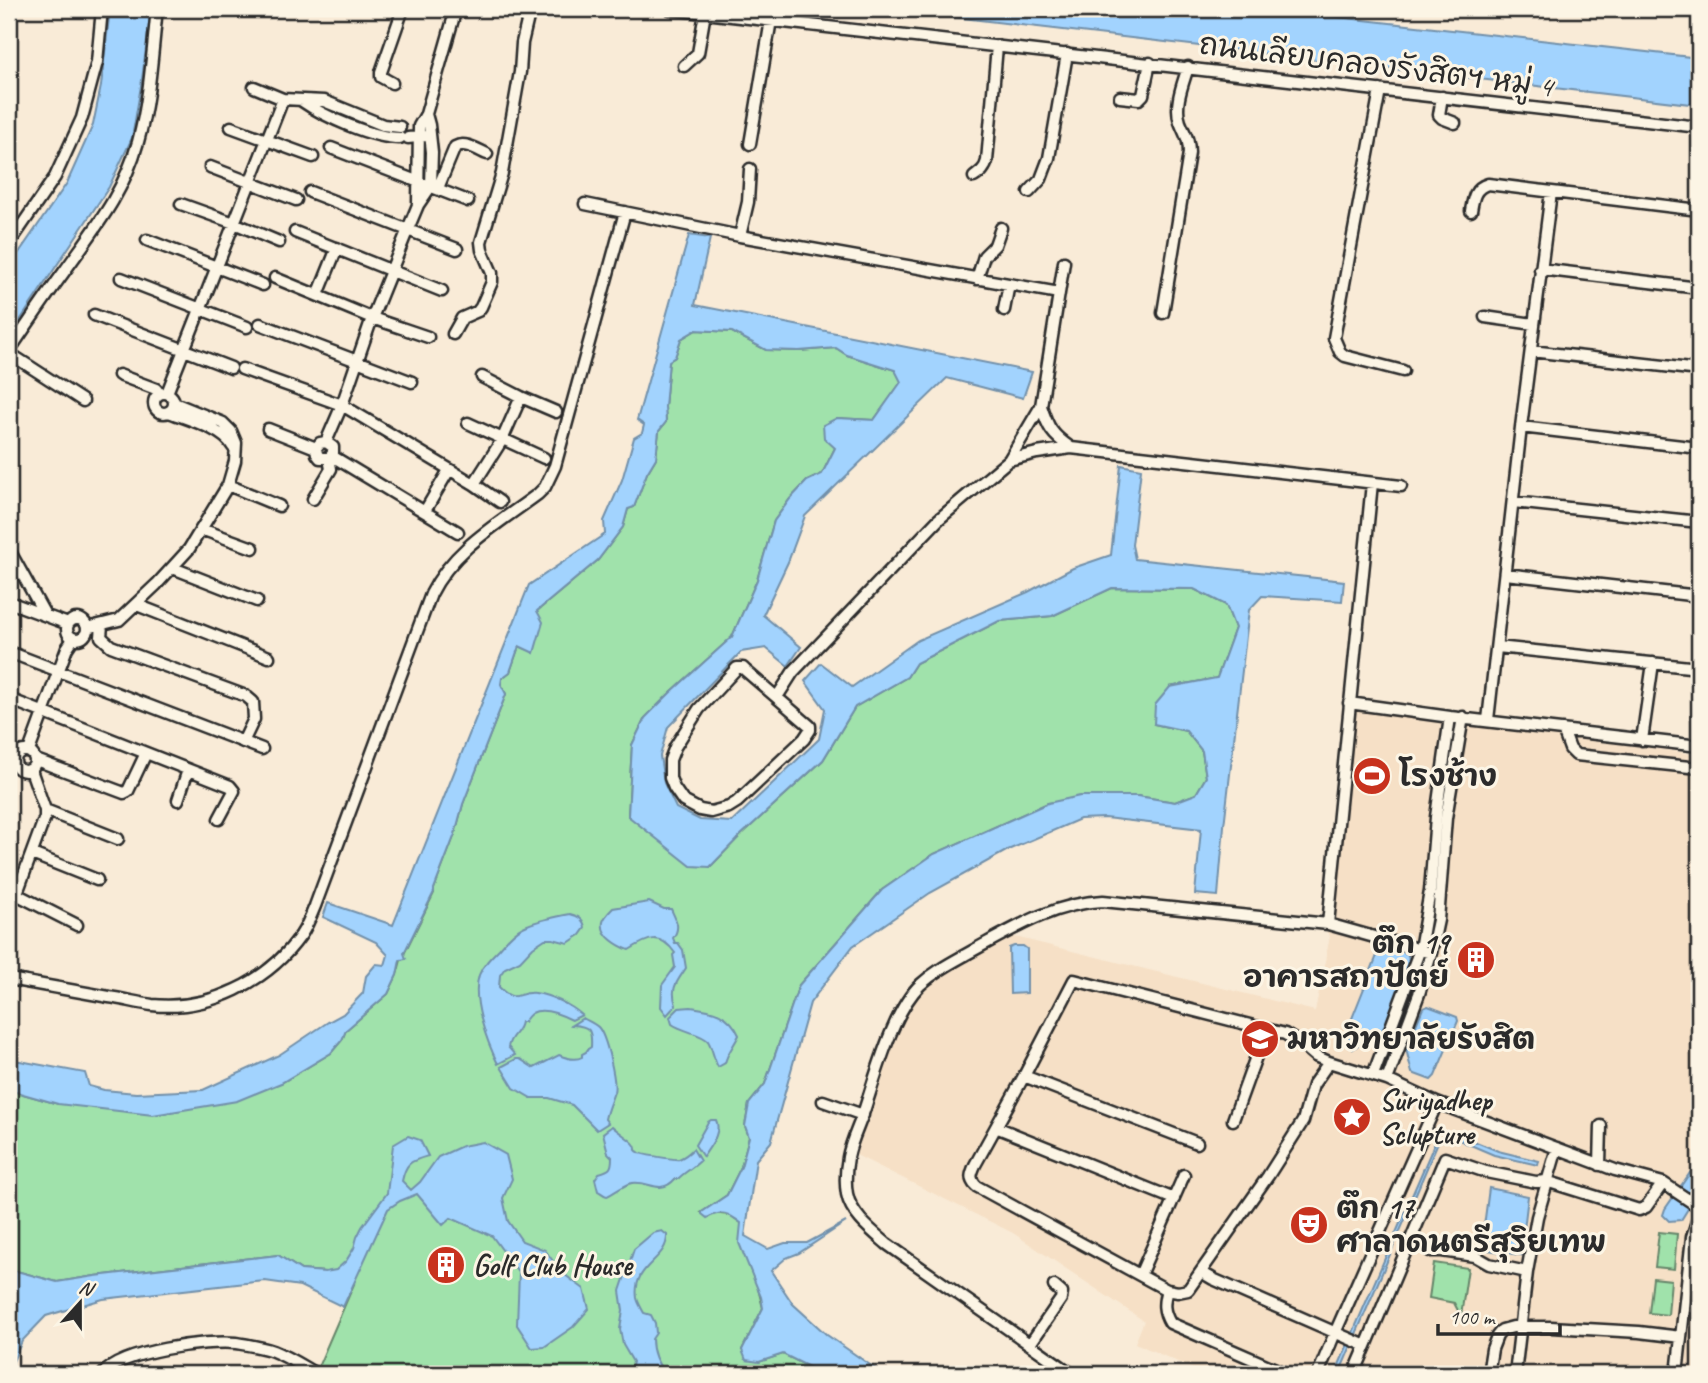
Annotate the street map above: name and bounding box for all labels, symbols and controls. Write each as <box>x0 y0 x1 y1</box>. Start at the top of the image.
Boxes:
street label: ถนนเลียบคลองรังสิตฯ หมู่ 4 <box>1197 23 1557 109</box>
sports icon: โรงช้าง <box>1351 755 1393 797</box>
place label: โรงช้าง <box>1398 756 1497 795</box>
place label: ตึก 19 อาคารสถาปัตย์ <box>1243 924 1453 996</box>
building icon: ตึก 19 อาคารสถาปัตย์ <box>1455 939 1497 981</box>
school or university icon: มหาวิทยาลัยรังสิต <box>1239 1018 1281 1060</box>
place label: มหาวิทยาลัยรังสิต <box>1287 1020 1535 1058</box>
place label: Suriyadhep Sclupture <box>1379 1081 1494 1153</box>
place icon: Suriyadhep Sclupture <box>1331 1096 1373 1138</box>
place label: ตึก 17 ศาลาดนตรีสุริยเทพ <box>1336 1189 1606 1263</box>
theatre icon: ตึก 17 ศาลาดนตรีสุริยเทพ <box>1288 1204 1330 1246</box>
building icon: Golf Club House <box>425 1244 467 1286</box>
place label: Golf Club House <box>473 1246 634 1284</box>
north arrow <box>46 1268 116 1338</box>
text: N <box>76 1275 99 1303</box>
scale bar <box>1438 1292 1561 1336</box>
text: 100 m <box>1449 1304 1496 1330</box>

